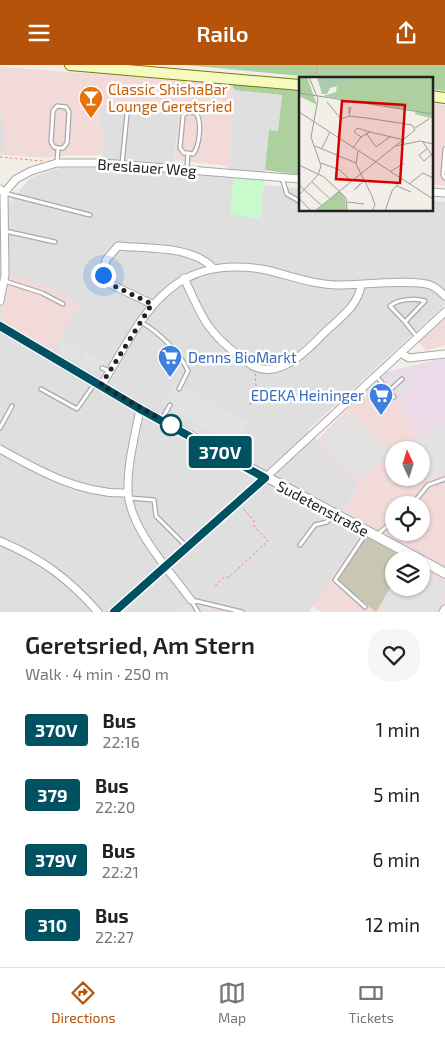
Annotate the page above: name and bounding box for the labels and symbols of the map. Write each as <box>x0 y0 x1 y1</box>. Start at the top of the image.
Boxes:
inset map <box>299 77 432 211</box>
place label: Classic ShishaBar Lounge Geretsried <box>108 80 232 115</box>
bar icon: Classic ShishaBar Lounge Geretsried <box>78 85 104 119</box>
street label: Breslauer Weg <box>97 155 198 179</box>
your location <box>91 263 116 288</box>
supermarket icon: Denns BioMarkt <box>157 344 183 378</box>
place label: Denns BioMarkt <box>188 348 297 366</box>
supermarket icon: EDEKA Heininger <box>368 382 394 416</box>
place label: EDEKA Heininger <box>251 386 364 404</box>
unlabelled marker <box>160 414 182 436</box>
line badge: 370V <box>185 436 255 468</box>
north arrow <box>385 441 430 486</box>
street label: Sudetenstraße <box>274 476 372 540</box>

